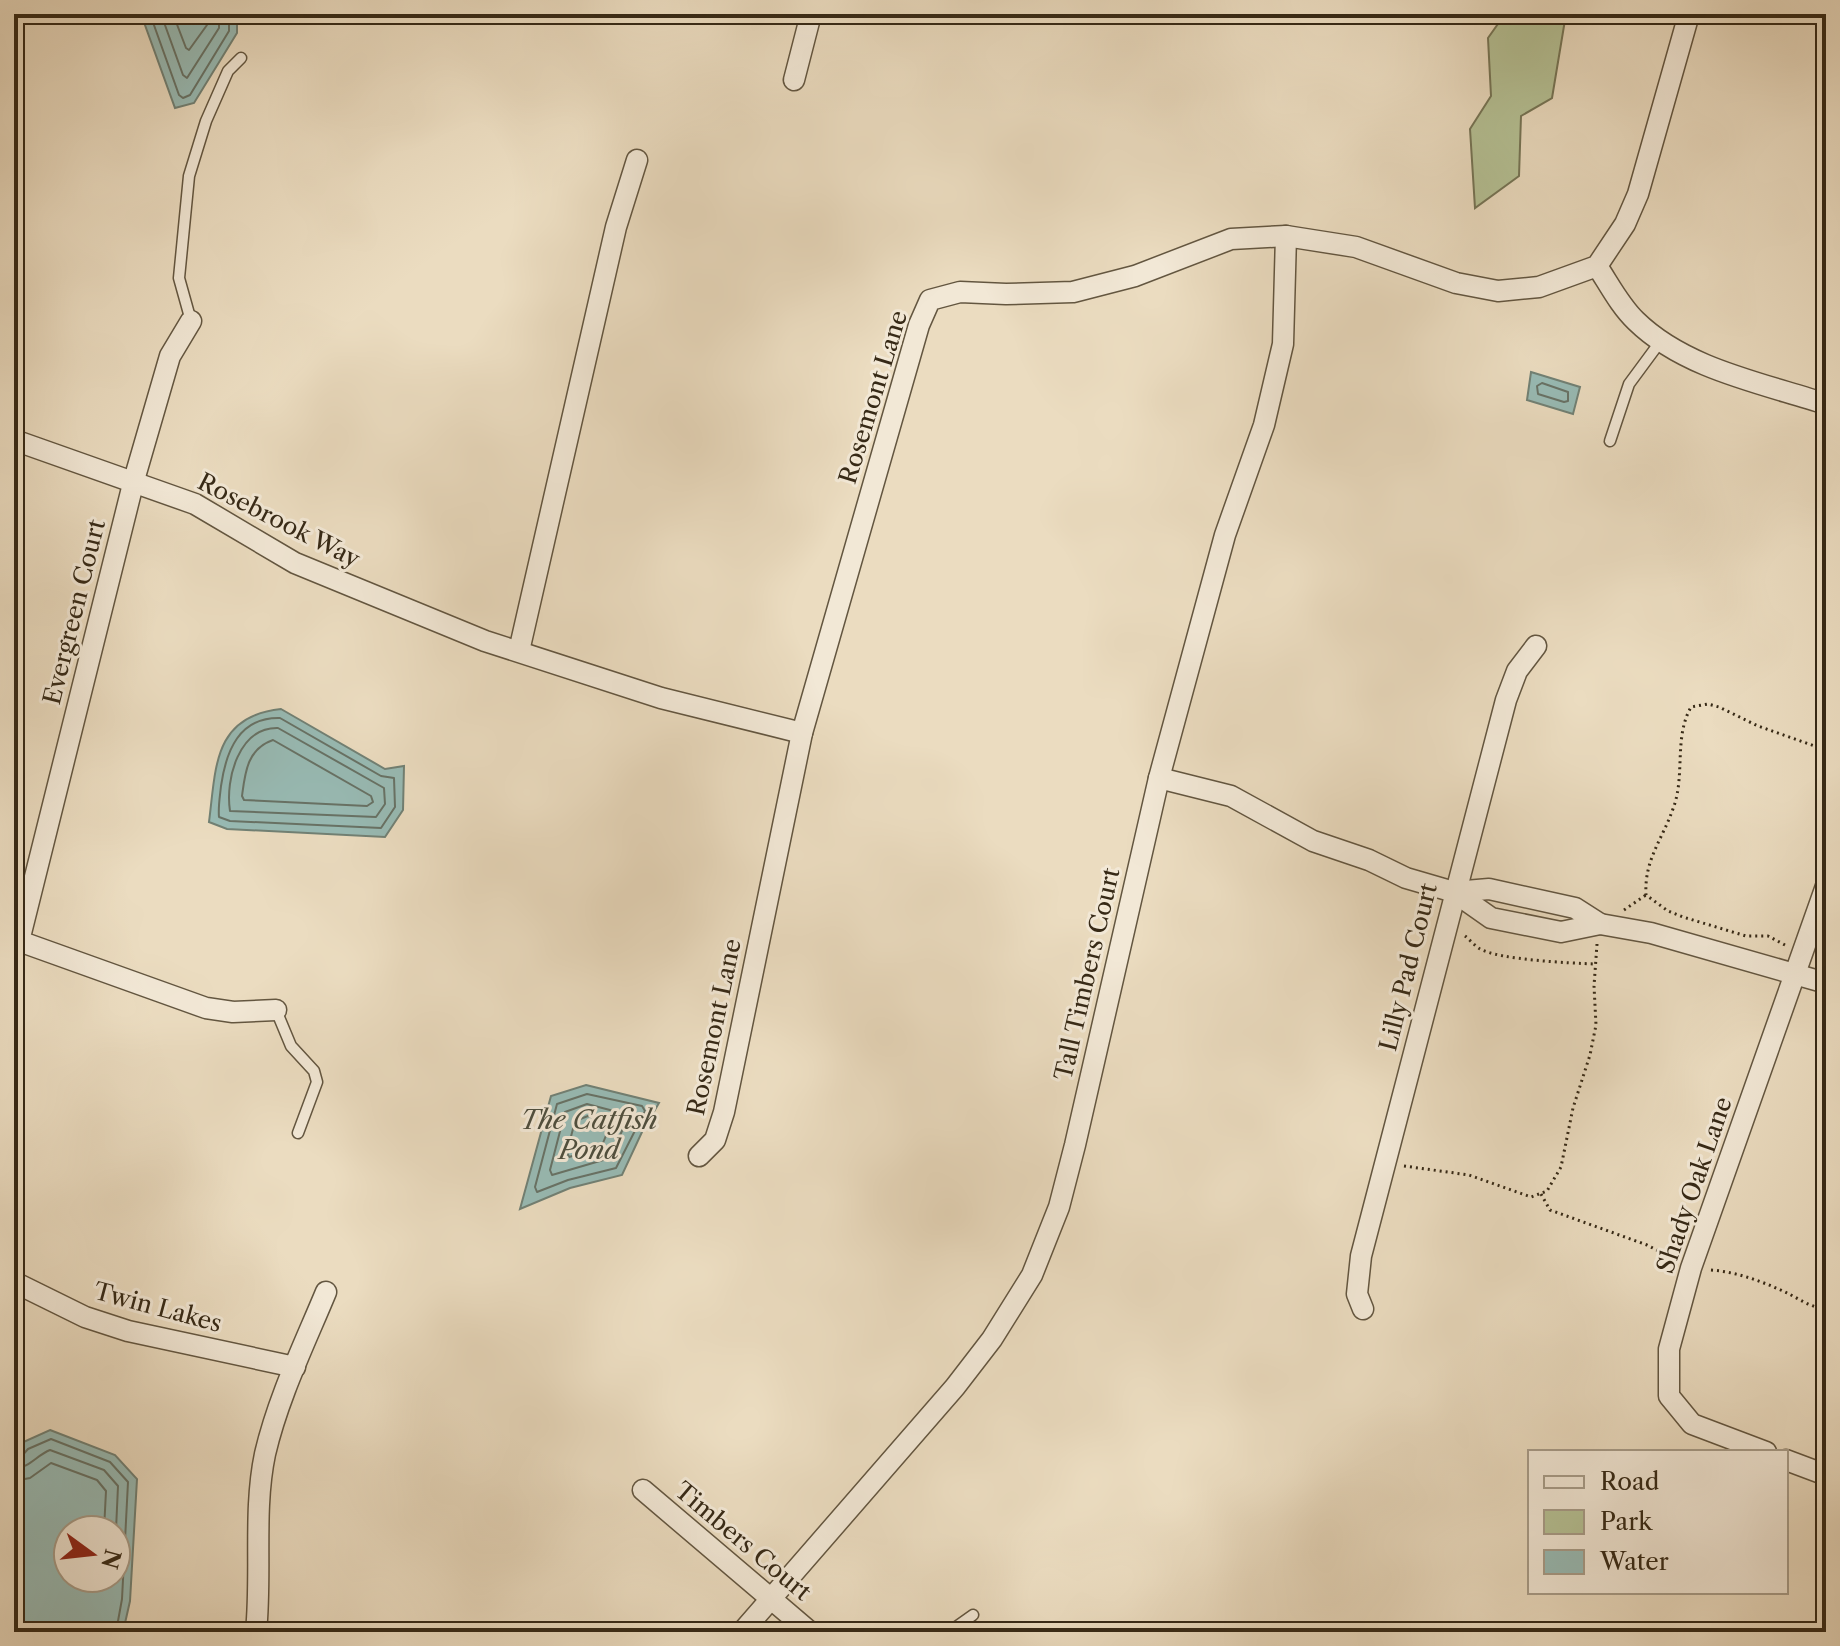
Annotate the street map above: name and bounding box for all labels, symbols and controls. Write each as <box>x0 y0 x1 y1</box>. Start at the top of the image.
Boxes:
street label: Rosemont Lane <box>833 307 913 487</box>
street label: Rosebrook Way <box>193 467 365 574</box>
street label: Evergreen Court <box>37 516 111 707</box>
street label: Tall Timbers Court <box>1048 864 1126 1083</box>
street label: Lilly Pad Court <box>1373 880 1443 1054</box>
street label: Rosemont Lane <box>681 936 747 1118</box>
street label: Shady Oak Lane <box>1650 1093 1738 1277</box>
water label: The Catfish Pond <box>520 1104 658 1166</box>
street label: Twin Lakes <box>91 1276 225 1338</box>
legend <box>1528 1450 1788 1594</box>
text: Road <box>1600 1467 1660 1496</box>
street label: Timbers Court <box>669 1476 817 1607</box>
text: Park <box>1600 1507 1653 1536</box>
north arrow <box>52 1514 132 1594</box>
text: N <box>95 1546 126 1572</box>
text: Water <box>1599 1547 1669 1576</box>

